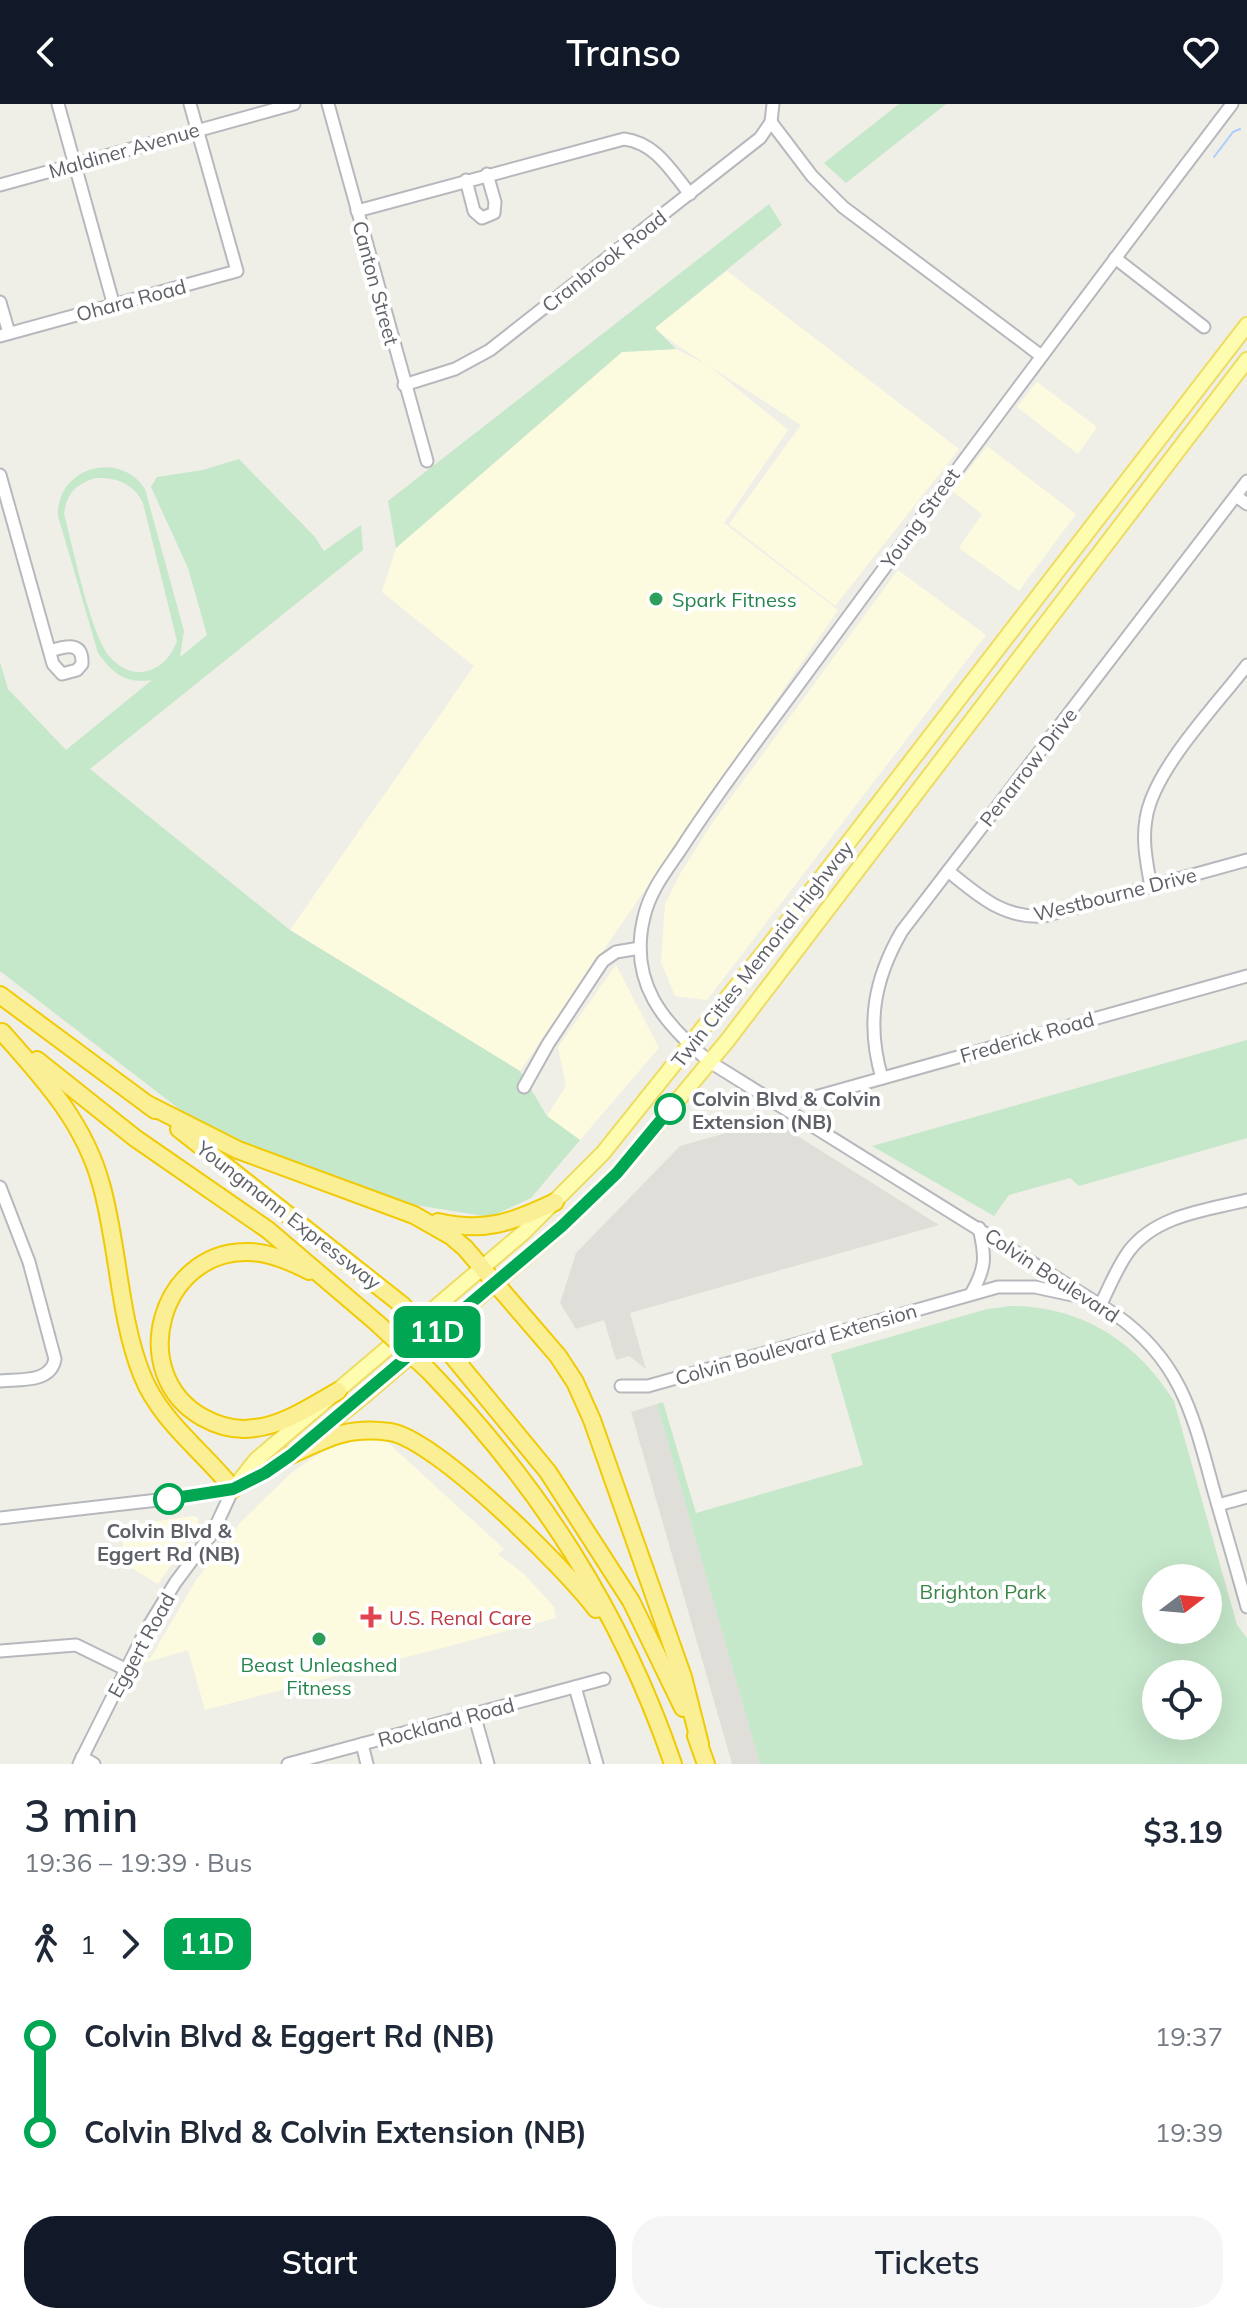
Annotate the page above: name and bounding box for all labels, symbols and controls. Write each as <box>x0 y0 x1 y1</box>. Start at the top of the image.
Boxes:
icon: back <box>24 30 68 74</box>
text: Transo <box>566 30 681 75</box>
icon: heart <box>1179 30 1223 74</box>
street label: Maldiner Avenue <box>46 117 202 183</box>
street label: Cranbrook Road <box>537 205 671 317</box>
street label: Canton Street <box>347 218 405 348</box>
street label: Ohara Road <box>73 273 189 327</box>
street label: Young Street <box>875 463 965 574</box>
place label: Spark Fitness <box>672 587 797 612</box>
marker: Spark Fitness <box>647 590 665 608</box>
street label: Penarrow Drive <box>974 703 1082 831</box>
street label: Twin Cities Memorial Highway <box>666 835 858 1072</box>
street label: Westbourne Drive <box>1031 862 1199 926</box>
street label: Frederick Road <box>957 1006 1097 1068</box>
place label: Colvin Blvd & Colvin Extension (NB) <box>692 1086 881 1134</box>
marker: Colvin Blvd & Colvin Extension (NB) <box>655 1094 685 1124</box>
street label: Youngmann Expressway <box>191 1135 387 1295</box>
street label: Colvin Boulevard <box>980 1222 1124 1328</box>
street label: Colvin Boulevard Extension <box>672 1298 920 1390</box>
line badge: 11D <box>391 1306 483 1358</box>
text: 11D <box>410 1314 464 1349</box>
marker: Colvin Blvd & Eggert Rd (NB) <box>154 1484 184 1514</box>
place label: Colvin Blvd & Eggert Rd (NB) <box>97 1518 241 1566</box>
north arrow <box>1142 1564 1222 1644</box>
map controls <box>1142 1564 1222 1740</box>
park label: Brighton Park <box>920 1579 1047 1604</box>
street label: Eggert Road <box>102 1588 180 1702</box>
place label: U.S. Renal Care <box>389 1605 532 1630</box>
marker: U.S. Renal Care <box>360 1606 382 1628</box>
marker: Beast Unleashed Fitness <box>310 1630 328 1648</box>
place label: Beast Unleashed Fitness <box>241 1652 398 1700</box>
button: locate <box>1142 1660 1222 1740</box>
street label: Rockland Road <box>375 1692 517 1752</box>
text: 3 min <box>24 1788 138 1843</box>
text: $3.19 <box>1144 1813 1223 1851</box>
text: 19:36 – 19:39 · Bus <box>24 1846 253 1879</box>
icon: walk <box>24 1922 68 1966</box>
icon: forward <box>108 1922 152 1966</box>
text: 11D <box>180 1926 235 1961</box>
text: 1 <box>80 1928 96 1961</box>
text: Colvin Blvd & Eggert Rd (NB) <box>84 2017 496 2055</box>
text: 19:37 <box>1155 2020 1223 2053</box>
text: Colvin Blvd & Colvin Extension (NB) <box>84 2113 587 2151</box>
text: 19:39 <box>1155 2116 1223 2149</box>
button: Start <box>24 2216 616 2308</box>
button: Tickets <box>632 2216 1223 2308</box>

